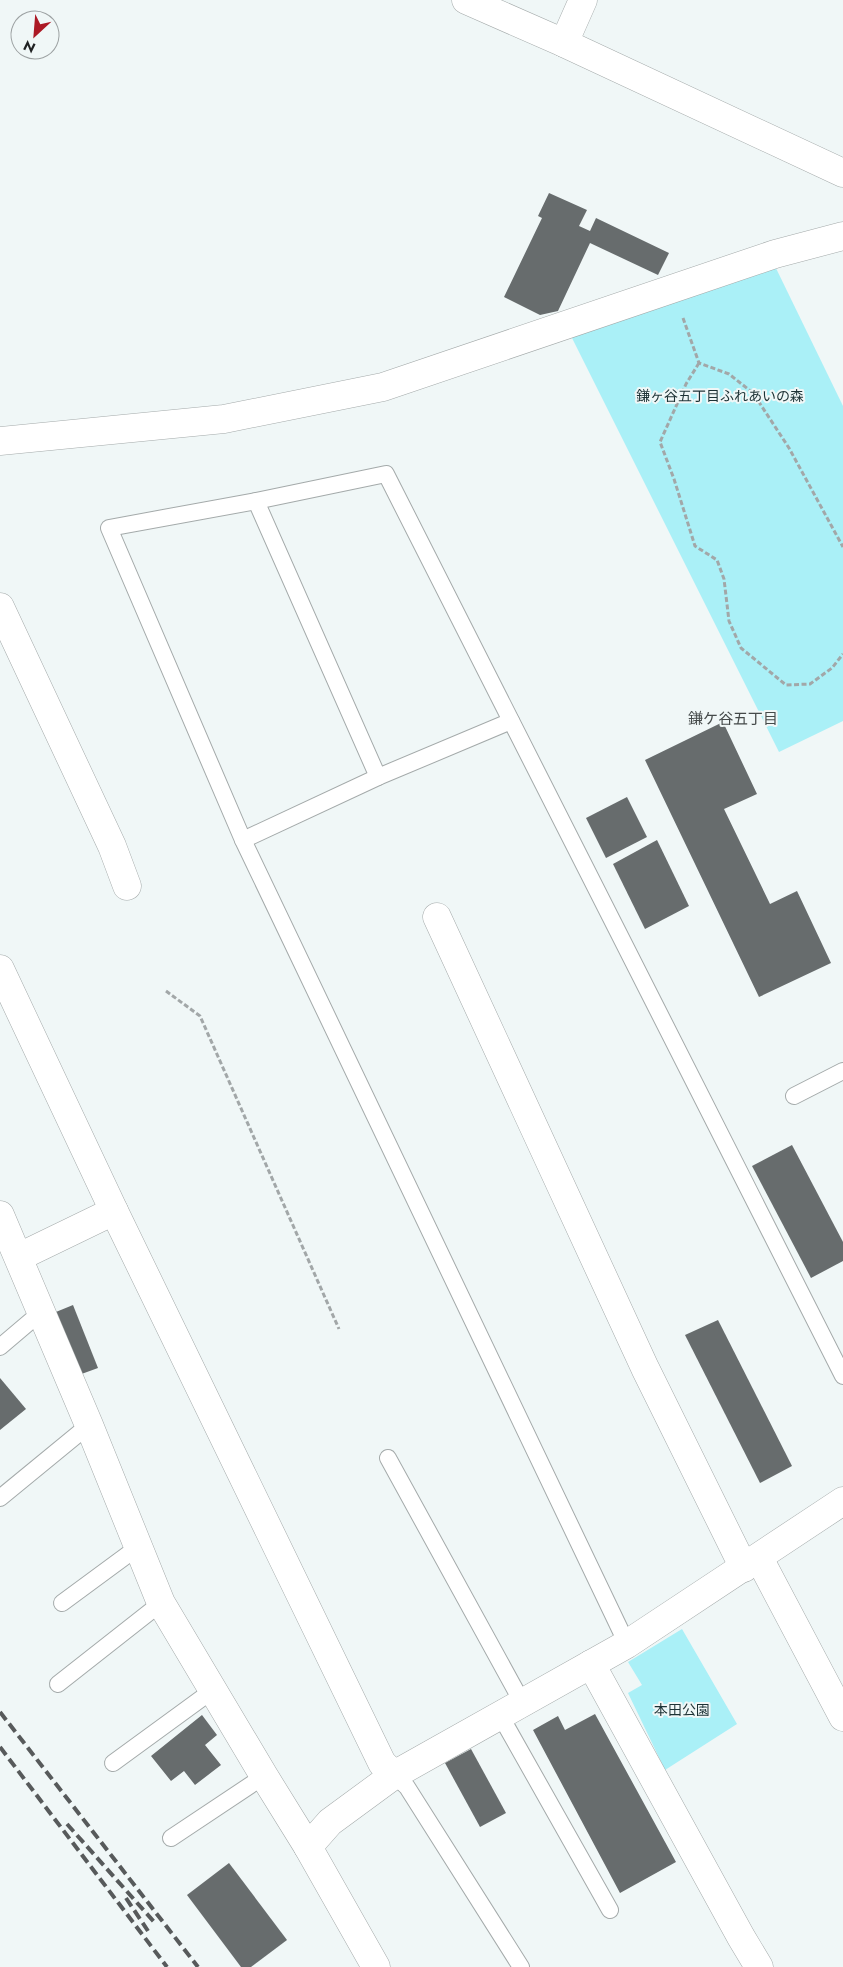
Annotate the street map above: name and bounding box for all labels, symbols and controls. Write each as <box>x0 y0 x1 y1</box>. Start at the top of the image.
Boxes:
north arrow <box>10 10 60 60</box>
text: N <box>20 35 39 58</box>
park label: 鎌ヶ谷五丁目ふれあいの森 <box>636 386 804 406</box>
district label: 鎌ケ谷五丁目 <box>688 708 778 730</box>
park label: 本田公園 <box>654 1700 710 1720</box>

